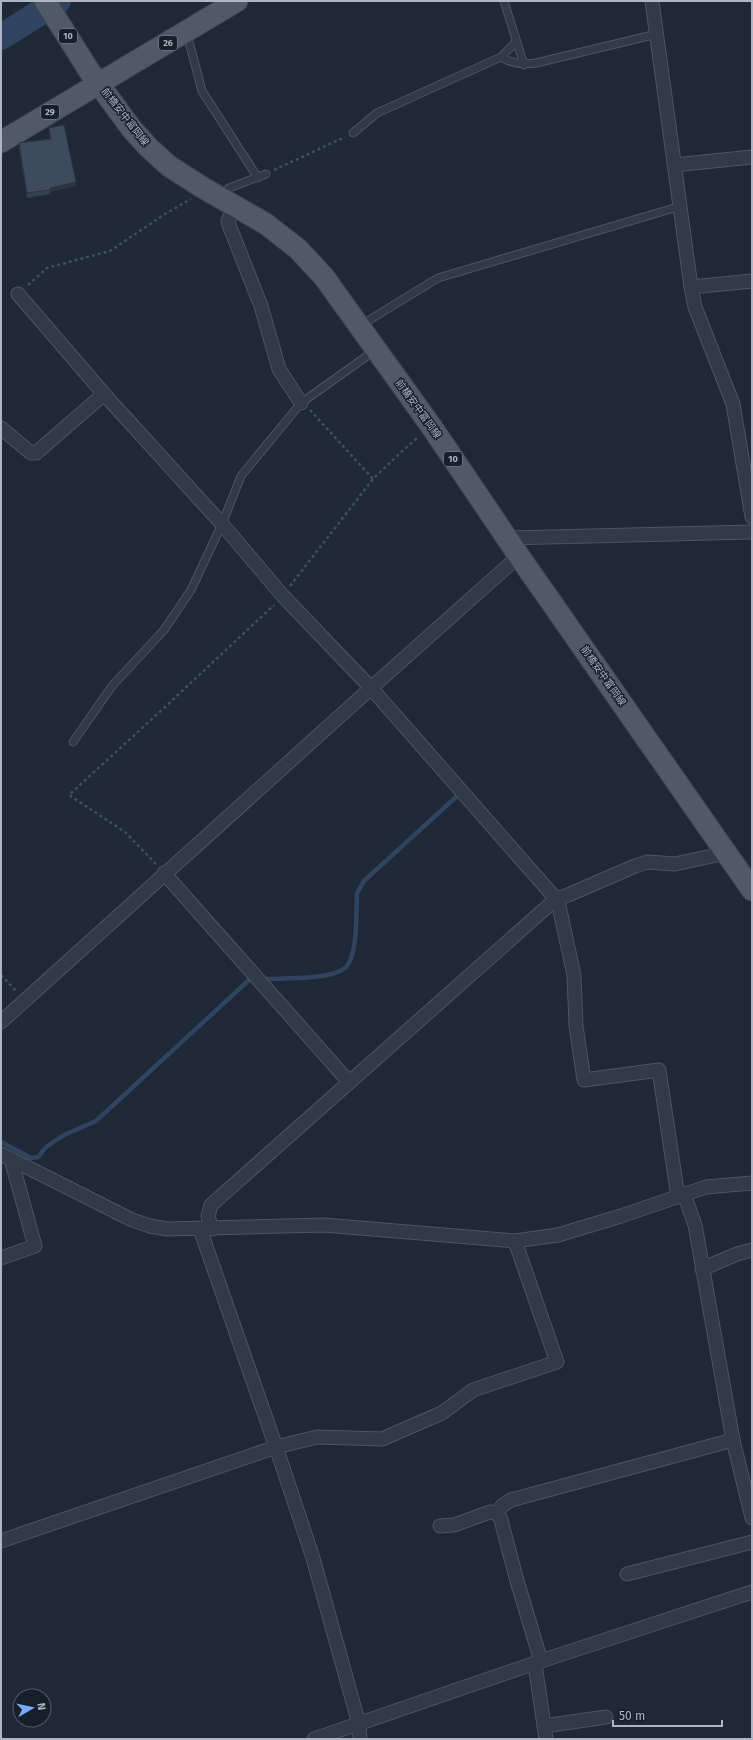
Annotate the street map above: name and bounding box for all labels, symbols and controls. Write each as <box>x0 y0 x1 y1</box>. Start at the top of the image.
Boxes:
road number: 10 <box>59 29 77 43</box>
road number: 26 <box>159 36 177 50</box>
street label: 前橋安中富岡線 <box>99 86 151 148</box>
road number: 29 <box>41 105 59 119</box>
street label: 前橋安中富岡線 <box>393 377 443 441</box>
road number: 10 <box>444 452 462 466</box>
street label: 前橋安中富岡線 <box>578 644 628 708</box>
north arrow <box>12 1688 52 1728</box>
text: N <box>34 1702 48 1711</box>
scale bar <box>613 1702 722 1728</box>
text: 50 m <box>619 1709 645 1723</box>

